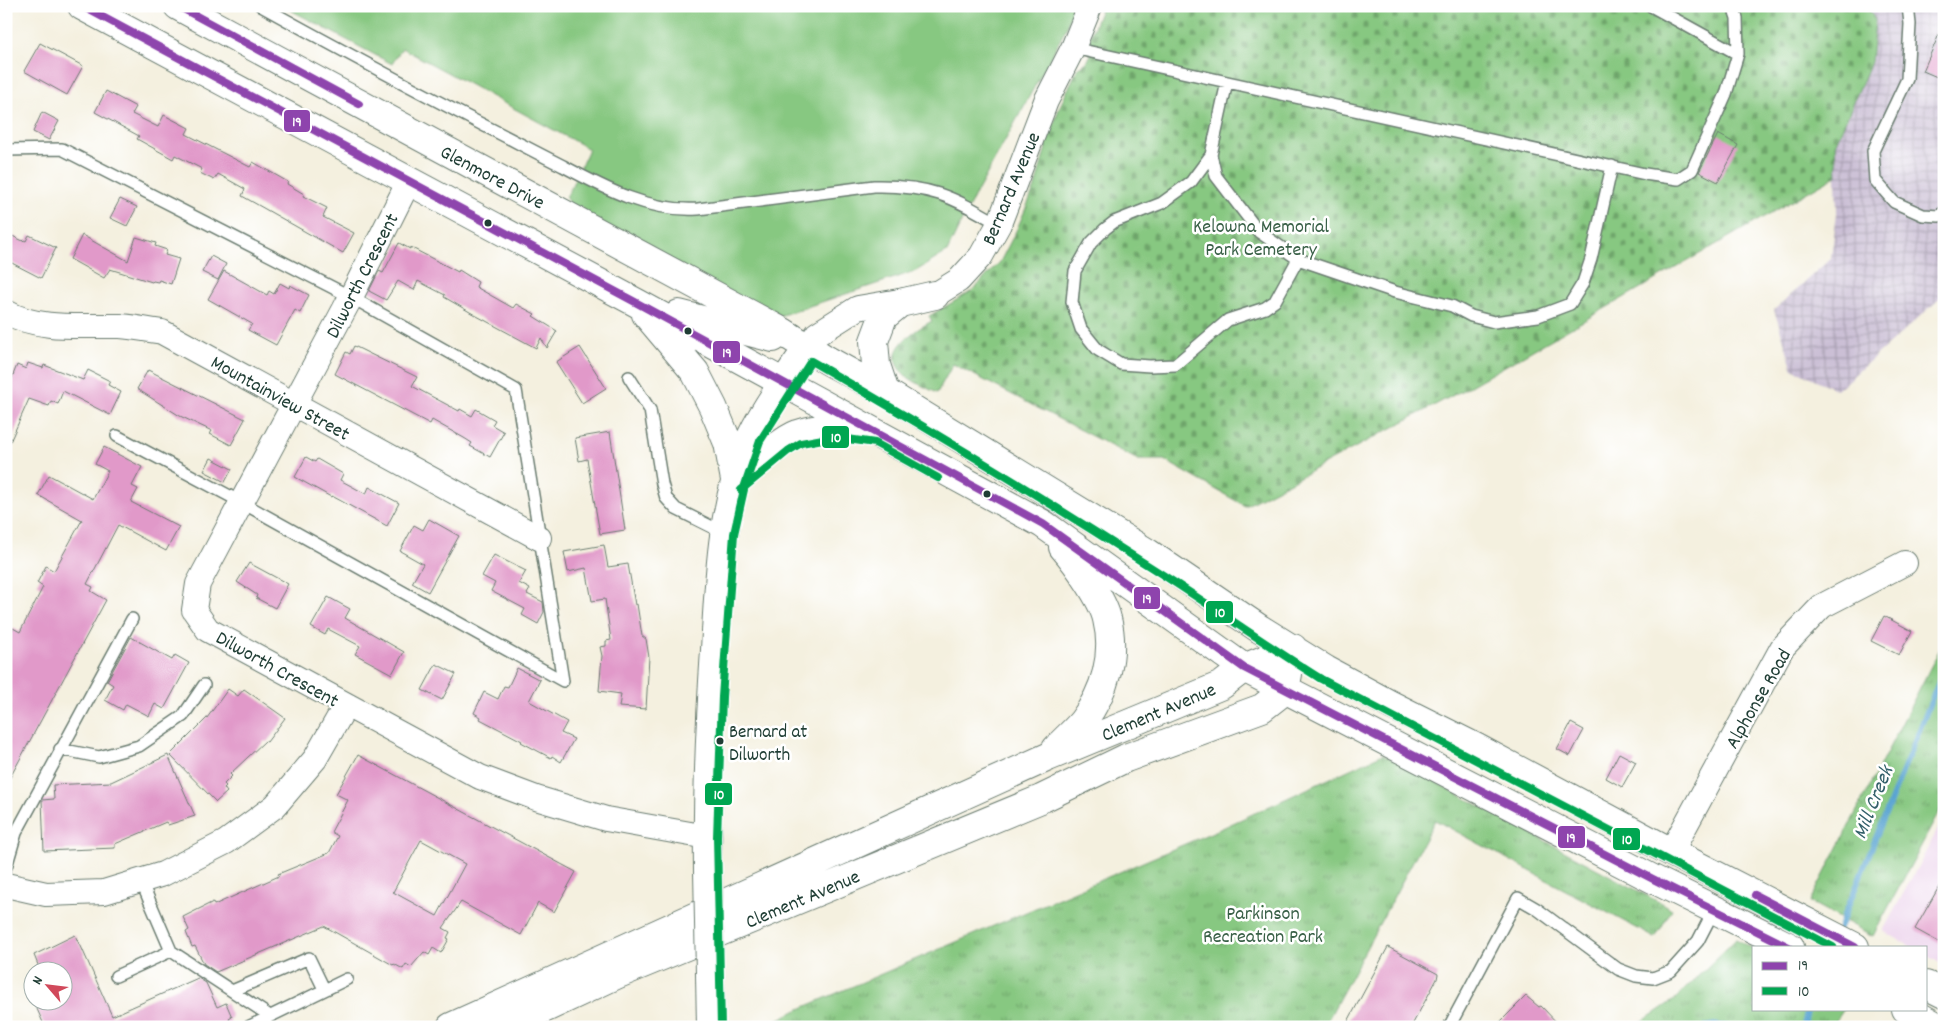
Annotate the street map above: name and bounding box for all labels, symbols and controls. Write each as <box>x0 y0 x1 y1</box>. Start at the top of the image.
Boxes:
line badge: 19 <box>283 109 311 133</box>
text: 19 <box>292 113 302 133</box>
street label: Bernard Avenue <box>976 128 1049 250</box>
street label: Glenmore Drive <box>434 139 549 218</box>
street label: Dilworth Crescent <box>320 209 407 344</box>
park label: Kelowna Memorial Park Cemetery <box>1193 214 1329 265</box>
unlabelled marker <box>483 218 493 228</box>
unlabelled marker <box>683 326 693 336</box>
line badge: 19 <box>712 340 741 364</box>
text: 19 <box>722 344 732 364</box>
street label: Mountainview Street <box>205 350 354 449</box>
line badge: 10 <box>821 425 850 449</box>
text: 10 <box>831 429 841 449</box>
unlabelled marker <box>982 489 992 499</box>
line badge: 19 <box>1133 586 1161 610</box>
text: 19 <box>1142 590 1152 610</box>
line badge: 10 <box>1205 600 1234 624</box>
text: 10 <box>1215 604 1225 624</box>
street label: Dilworth Crescent <box>210 625 343 716</box>
street label: Alphonse Road <box>1720 644 1800 755</box>
street label: Clement Avenue <box>1098 677 1221 750</box>
place label: Bernard at Dilworth <box>729 720 807 770</box>
marker: Bernard at Dilworth <box>715 736 725 746</box>
water label: Mill Creek <box>1847 760 1904 844</box>
line badge: 10 <box>704 782 733 806</box>
text: 10 <box>714 786 724 806</box>
line badge: 19 <box>1557 825 1586 849</box>
line badge: 10 <box>1612 827 1641 851</box>
text: 19 <box>1566 829 1576 849</box>
text: 10 <box>1622 831 1632 851</box>
street label: Clement Avenue <box>742 864 865 937</box>
park label: Parkinson Recreation Park <box>1203 901 1323 952</box>
legend <box>1752 946 1928 1010</box>
text: 19 <box>1798 956 1808 978</box>
north arrow <box>22 960 72 1010</box>
text: N <box>28 973 49 989</box>
text: 10 <box>1798 982 1809 1004</box>

